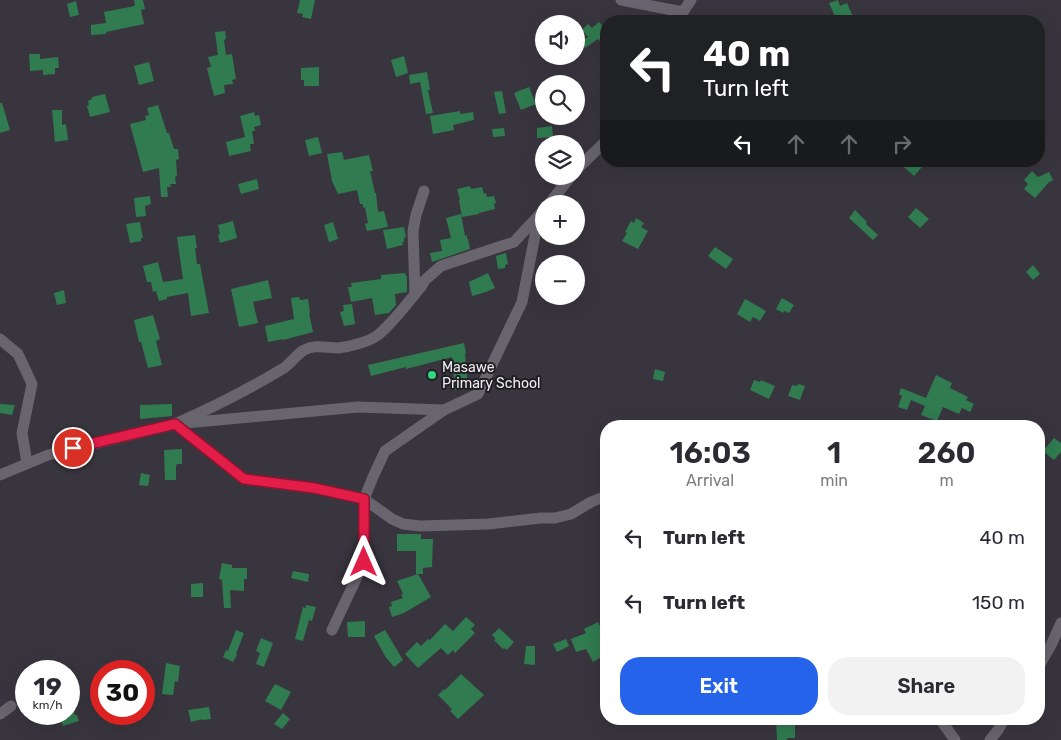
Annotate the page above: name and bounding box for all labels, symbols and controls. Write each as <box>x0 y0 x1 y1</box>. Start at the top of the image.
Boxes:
map controls <box>535 15 585 305</box>
button: sound <box>535 15 585 65</box>
text: 40 m <box>703 33 790 75</box>
icon: left <box>620 35 685 100</box>
button: search <box>535 75 585 125</box>
text: Turn left <box>703 75 789 102</box>
icon: left <box>729 130 757 158</box>
icon: ahead <box>782 130 810 158</box>
icon: ahead <box>835 130 863 158</box>
icon: right <box>888 130 916 158</box>
button: layers <box>535 135 585 185</box>
button: + <box>535 195 585 245</box>
button: − <box>535 255 585 305</box>
place label: Masawe Primary School <box>442 359 540 392</box>
marker: Masawe Primary School <box>426 369 438 381</box>
pin <box>52 427 94 469</box>
icon: arrive <box>59 434 87 462</box>
text: 16:03 <box>669 435 751 471</box>
text: 1 <box>827 435 841 471</box>
text: 260 <box>917 435 976 471</box>
text: Arrival <box>686 471 734 490</box>
text: min <box>820 471 848 490</box>
text: m <box>939 471 954 490</box>
icon: left <box>620 524 648 552</box>
text: Turn left <box>663 526 745 549</box>
text: 40 m <box>980 526 1025 549</box>
position arrow <box>337 535 389 587</box>
icon: left <box>620 589 648 617</box>
text: Turn left <box>663 591 745 614</box>
text: 150 m <box>972 591 1025 614</box>
button: Exit <box>620 657 818 715</box>
button: Share <box>828 657 1025 715</box>
speed limit sign: 30 <box>90 660 155 725</box>
text: 19 <box>33 672 62 701</box>
text: km/h <box>33 698 62 712</box>

